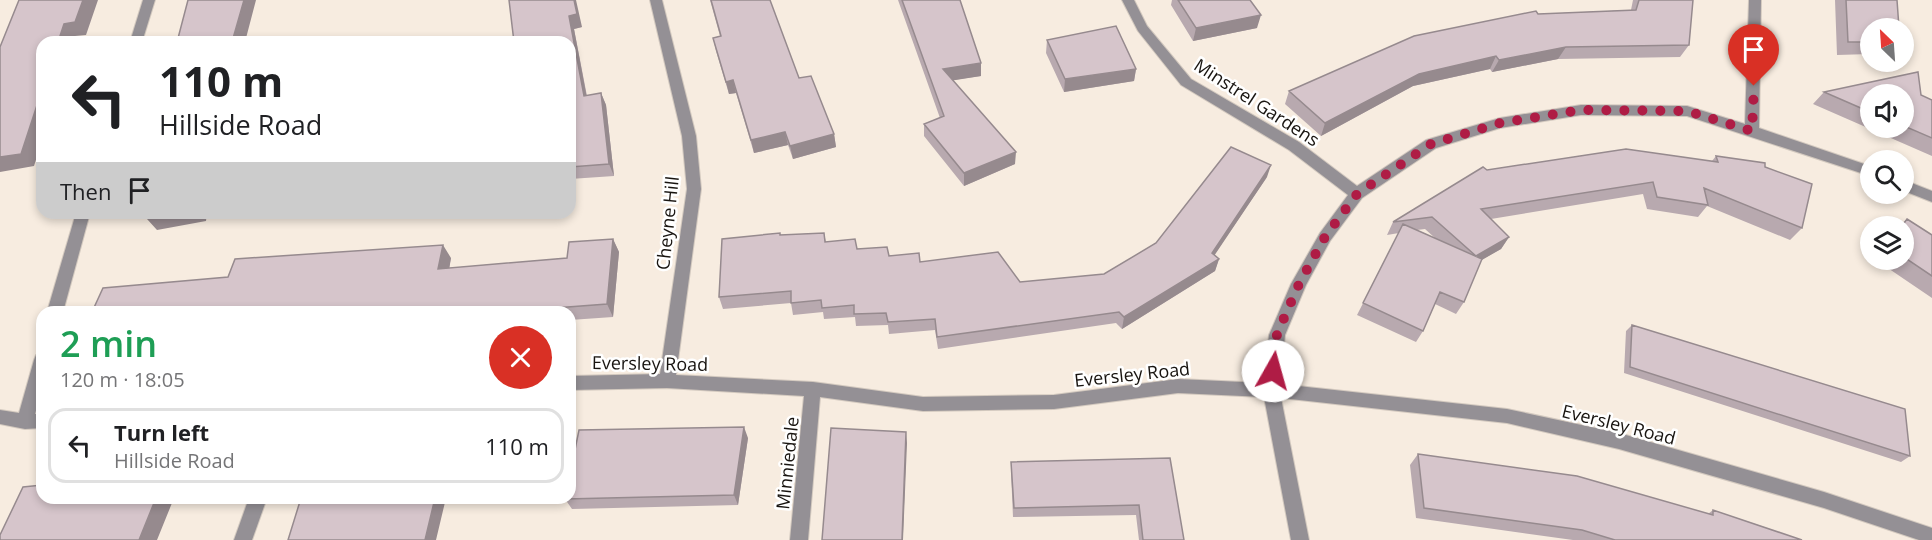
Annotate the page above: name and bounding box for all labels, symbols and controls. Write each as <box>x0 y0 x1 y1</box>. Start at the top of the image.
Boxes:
north arrow <box>1860 18 1914 72</box>
map controls <box>1860 18 1914 270</box>
pin <box>1728 24 1779 86</box>
icon: arrive <box>1737 33 1770 66</box>
text: 110 m <box>159 52 283 109</box>
street label: Minstrel Gardens <box>1190 53 1324 151</box>
icon: left <box>60 60 138 138</box>
button: sound <box>1860 84 1914 138</box>
text: Hillside Road <box>159 106 322 143</box>
button: search <box>1860 150 1914 204</box>
icon: arrive <box>123 174 156 207</box>
street label: Cheyne Hill <box>650 175 684 271</box>
text: Then <box>60 176 111 206</box>
button: layers <box>1860 216 1914 270</box>
text: 2 min <box>60 319 157 368</box>
button: close <box>489 326 552 389</box>
position arrow <box>1241 339 1305 403</box>
street label: Eversley Road <box>592 350 708 376</box>
street label: Eversley Road <box>1073 356 1191 392</box>
text: 120 m · 18:05 <box>60 366 185 393</box>
street label: Eversley Road <box>1560 398 1678 450</box>
street label: Minniedale <box>770 415 804 511</box>
text: Turn left <box>114 417 209 447</box>
icon: left <box>63 429 96 462</box>
text: 110 m <box>485 431 549 461</box>
text: Hillside Road <box>114 447 235 474</box>

